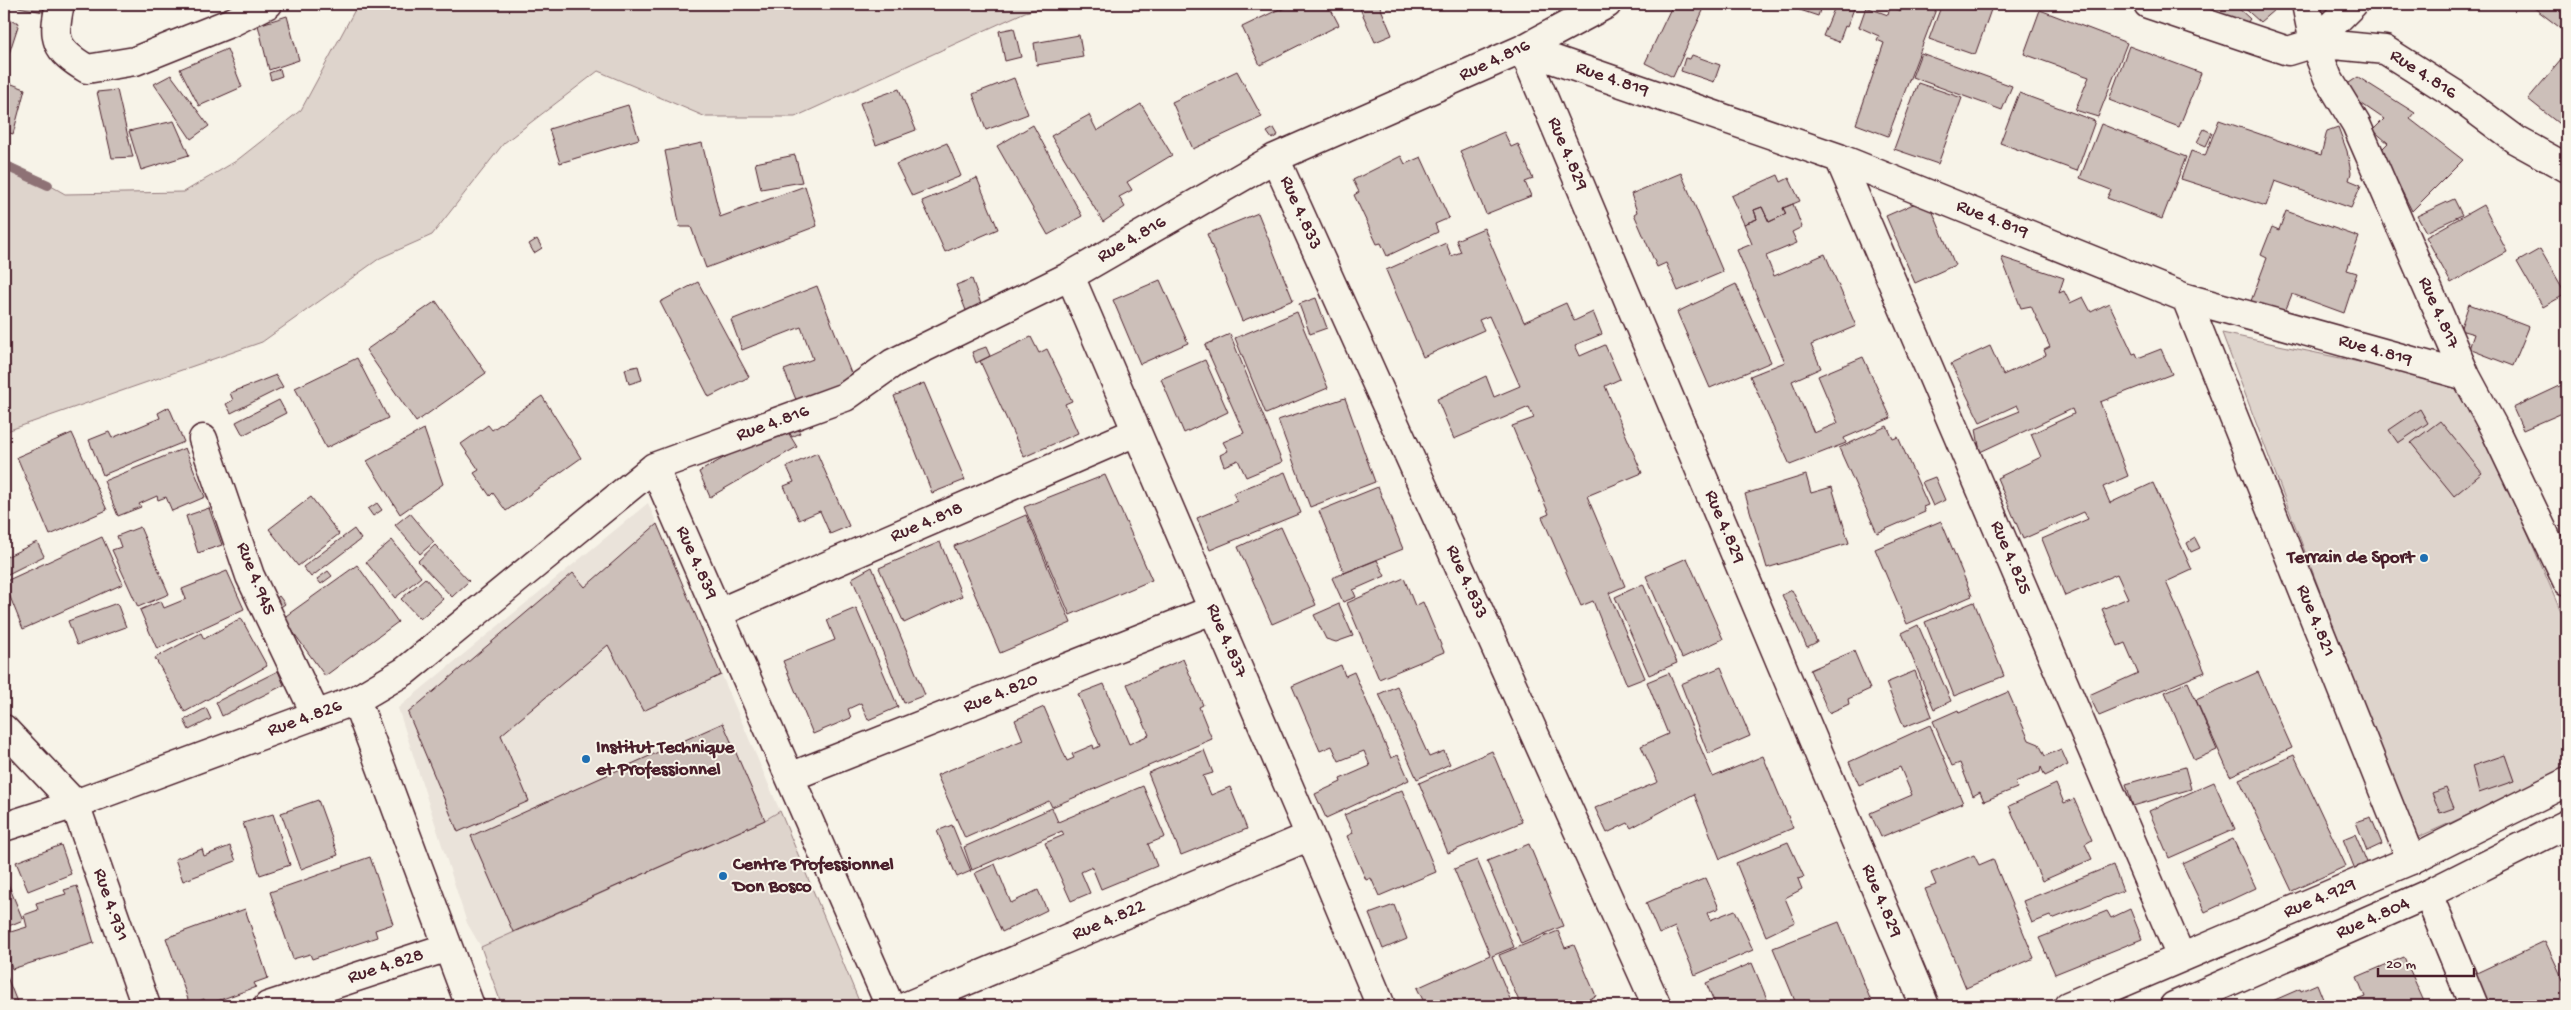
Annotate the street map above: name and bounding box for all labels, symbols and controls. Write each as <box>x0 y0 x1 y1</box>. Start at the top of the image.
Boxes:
street label: Rue 4.816 <box>1456 34 1535 87</box>
street label: Rue 4.816 <box>2385 45 2461 105</box>
street label: Rue 4.819 <box>1572 57 1652 103</box>
street label: Rue 4.829 <box>1541 114 1593 195</box>
street label: Rue 4.833 <box>1274 173 1326 254</box>
street label: Rue 4.819 <box>1953 195 2032 245</box>
street label: Rue 4.816 <box>1093 211 1171 269</box>
street label: Rue 4.817 <box>2412 274 2464 353</box>
street label: Rue 4.819 <box>2335 330 2415 373</box>
street label: Rue 4.816 <box>733 400 813 448</box>
street label: Rue 4.829 <box>1698 487 1750 568</box>
street label: Rue 4.818 <box>887 497 967 549</box>
street label: Rue 4.825 <box>1984 518 2036 598</box>
street label: Rue 4.839 <box>670 523 723 604</box>
street label: Rue 4.945 <box>230 539 280 619</box>
street label: Rue 4.833 <box>1440 542 1492 623</box>
place label: Terrain de Sport <box>2285 547 2416 570</box>
marker: Terrain de Sport <box>2418 552 2430 564</box>
street label: Rue 4.821 <box>2290 582 2340 660</box>
street label: Rue 4.837 <box>1200 600 1252 683</box>
street label: Rue 4.820 <box>960 669 1042 719</box>
street label: Rue 4.826 <box>265 695 346 743</box>
place label: Institut Technique et Professionnel <box>595 737 736 782</box>
marker: Institut Technique et Professionnel <box>580 753 592 765</box>
place label: Centre Professionnel Don Bosco <box>731 854 894 899</box>
street label: Rue 4.829 <box>1855 861 1907 942</box>
street label: Rue 4.931 <box>87 866 133 944</box>
marker: Centre Professionnel Don Bosco <box>717 870 729 882</box>
street label: Rue 4.929 <box>2280 873 2360 925</box>
street label: Rue 4.804 <box>2333 893 2413 945</box>
street label: Rue 4.822 <box>1069 895 1149 947</box>
street label: Rue 4.828 <box>345 944 427 990</box>
scale bar <box>2378 945 2475 977</box>
text: 20 m <box>2386 956 2416 974</box>

